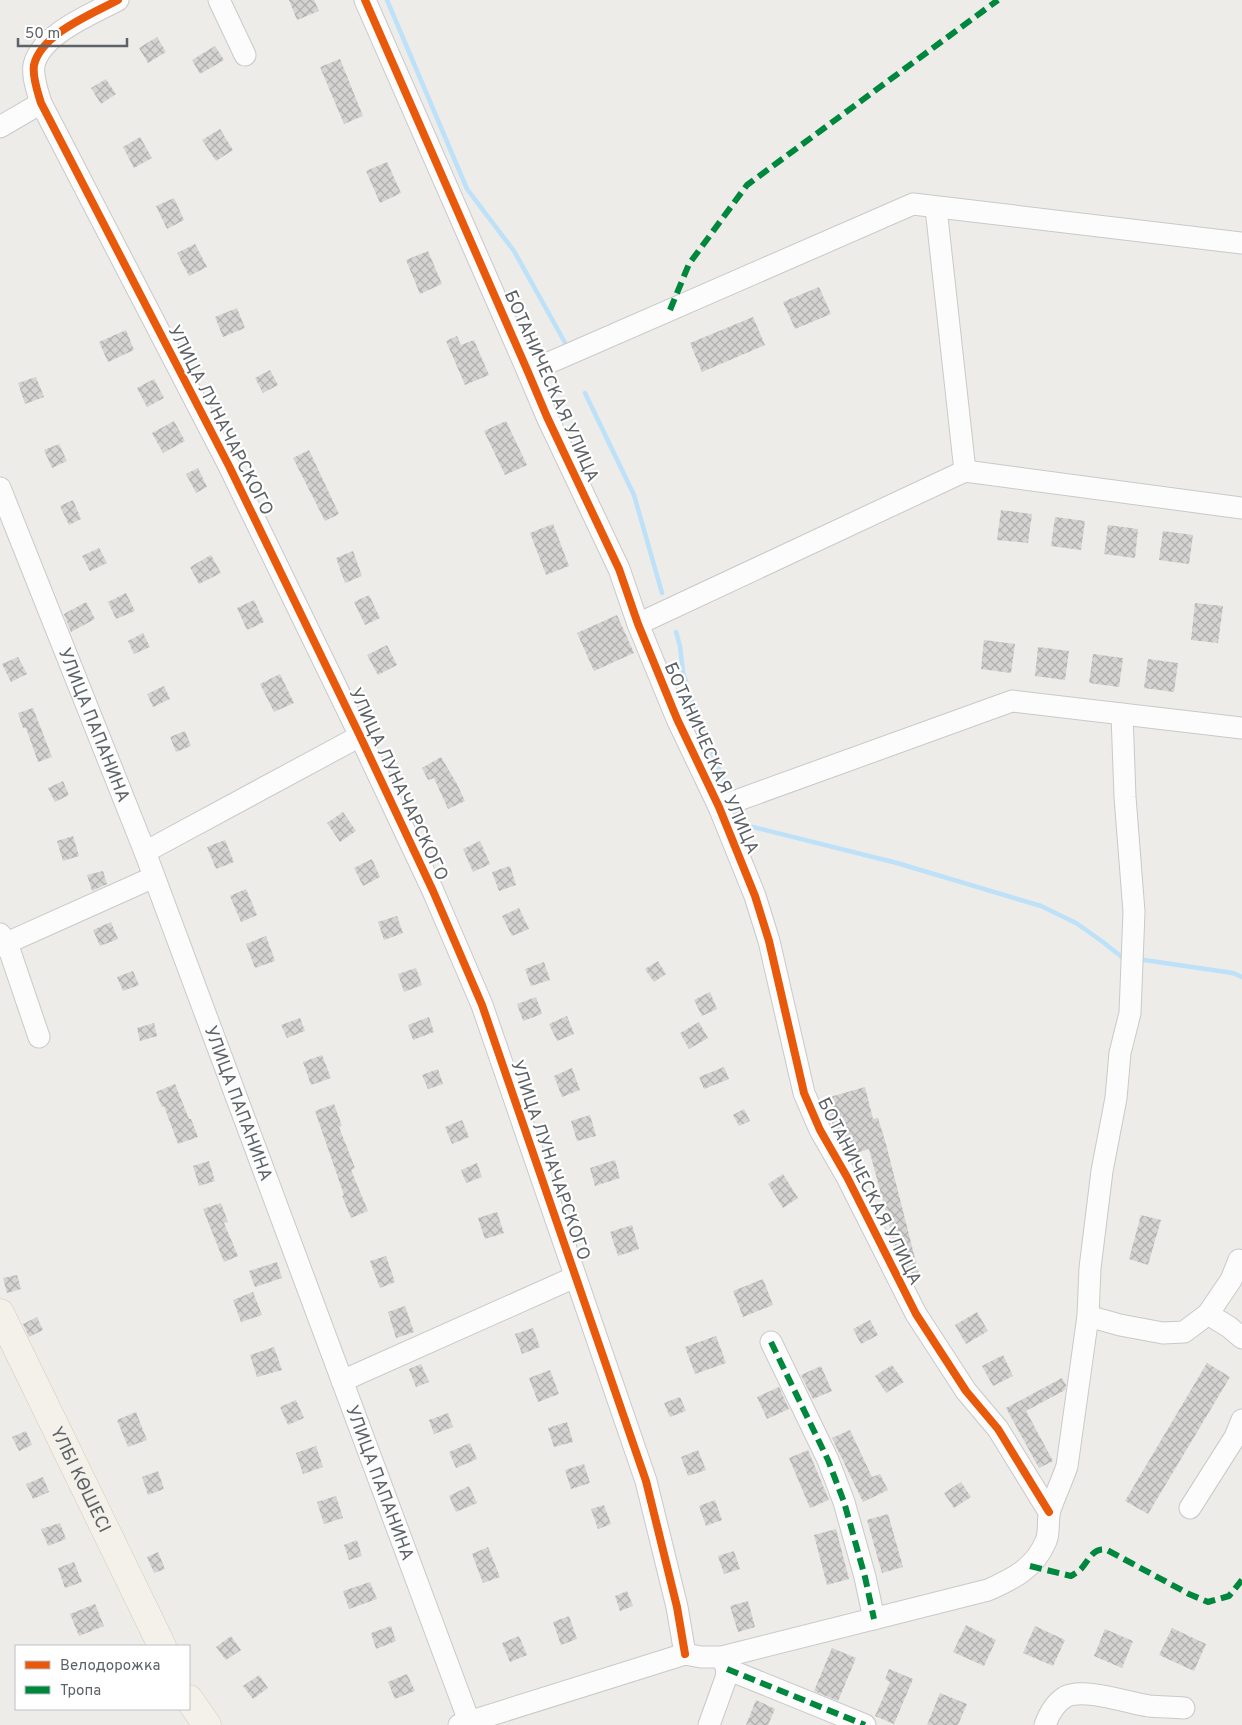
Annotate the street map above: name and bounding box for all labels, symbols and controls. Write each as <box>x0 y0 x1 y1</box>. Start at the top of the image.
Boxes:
scale bar <box>18 15 126 47</box>
text: 50 m <box>25 25 60 44</box>
street label: БОТАНИЧЕСКАЯ УЛИЦА <box>498 287 603 486</box>
street label: УЛИЦА ЛУНАЧАРСКОГО <box>162 322 278 520</box>
street label: УЛИЦА ПАПАНИНА <box>52 645 134 806</box>
street label: БОТАНИЧЕСКАЯ УЛИЦА <box>658 659 763 858</box>
street label: УЛИЦА ЛУНАЧАРСКОГО <box>343 684 453 885</box>
street label: УЛИЦА ПАПАНИНА <box>198 1023 277 1185</box>
street label: УЛИЦА ЛУНАЧАРСКОГО <box>504 1057 595 1264</box>
street label: БОТАНИЧЕСКАЯ УЛИЦА <box>811 1094 926 1289</box>
street label: УЛИЦА ПАПАНИНА <box>339 1402 418 1564</box>
street label: ҮЛБІ КӨШЕСІ <box>44 1423 115 1537</box>
legend <box>15 1645 190 1710</box>
text: Велодорожка <box>60 1657 160 1676</box>
text: Тропа <box>60 1682 101 1701</box>

